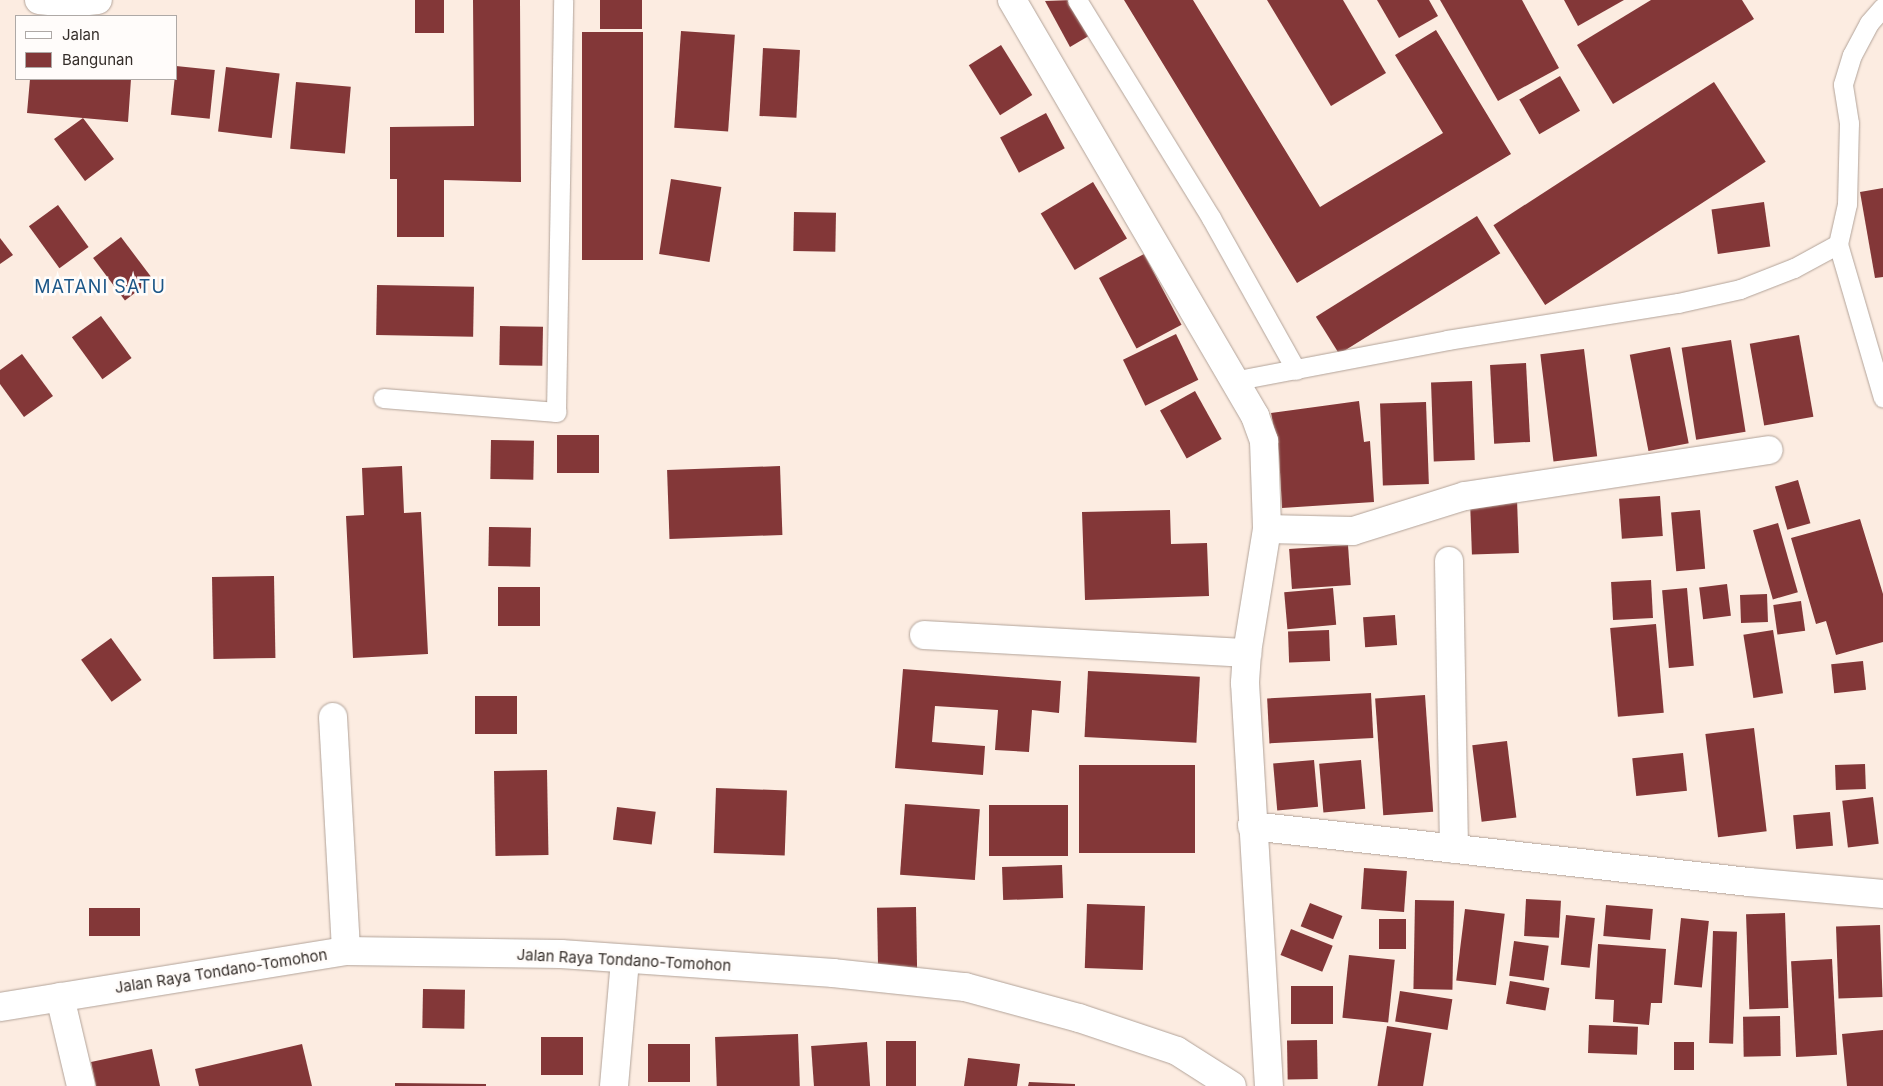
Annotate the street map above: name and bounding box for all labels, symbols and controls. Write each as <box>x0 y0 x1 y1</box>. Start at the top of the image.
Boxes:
legend <box>15 15 178 80</box>
text: Jalan <box>62 25 100 44</box>
text: Bangunan <box>62 50 133 69</box>
district label: MATANI SATU <box>33 276 167 298</box>
street label: Jalan Raya Tondano-Tomohon <box>113 945 329 997</box>
street label: Jalan Raya Tondano-Tomohon <box>516 945 732 975</box>

